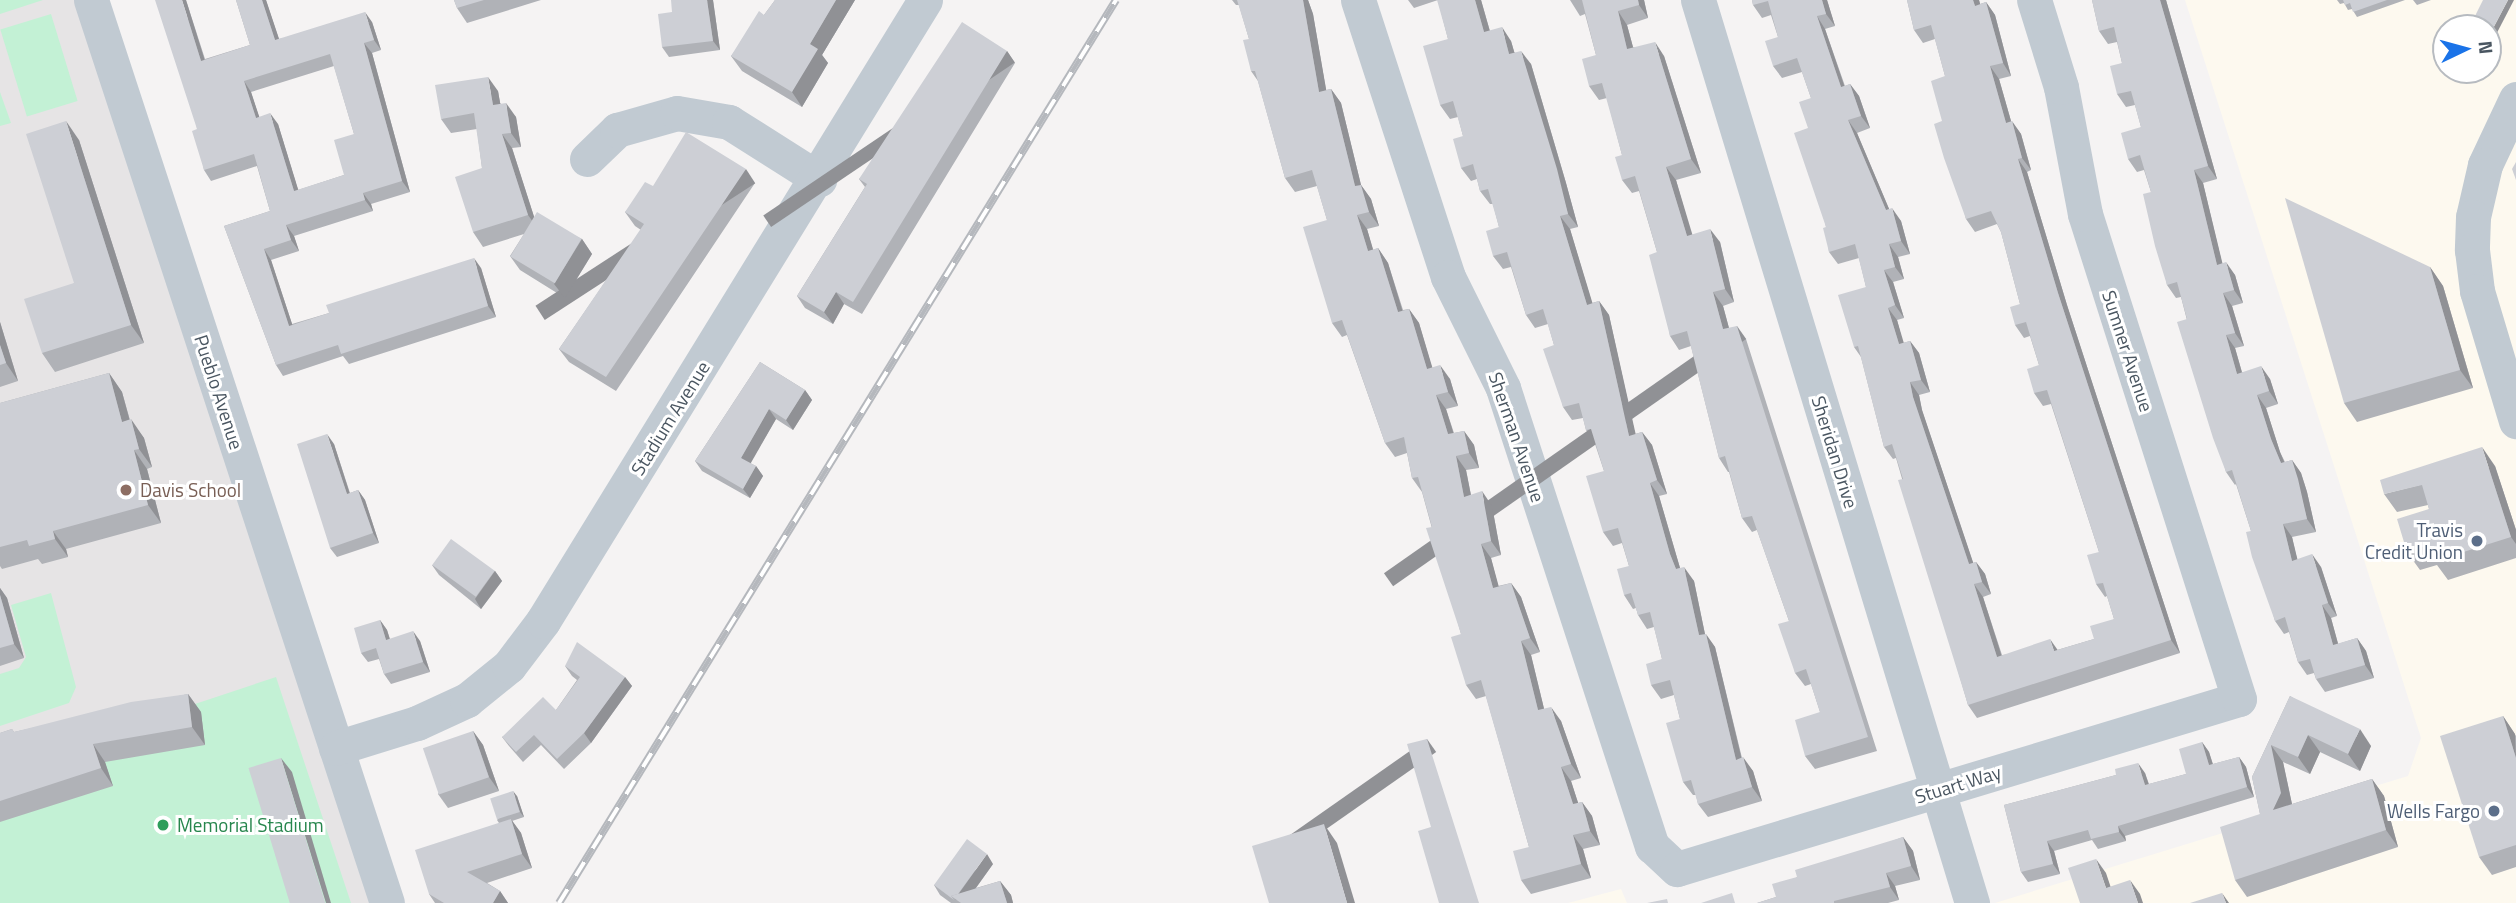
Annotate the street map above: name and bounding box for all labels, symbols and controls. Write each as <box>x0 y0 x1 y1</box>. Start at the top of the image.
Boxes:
north arrow <box>2432 14 2502 84</box>
text: N <box>2471 39 2501 55</box>
street label: Sumner Avenue <box>2098 287 2158 415</box>
street label: Pueblo Avenue <box>190 332 248 452</box>
street label: Stadium Avenue <box>626 357 714 479</box>
street label: Sherman Avenue <box>1484 369 1550 505</box>
street label: Sheridan Drive <box>1807 393 1863 511</box>
place label: Davis School <box>140 479 241 501</box>
marker: Davis School <box>118 482 134 498</box>
place label: Travis Credit Union <box>2365 519 2463 563</box>
marker: Travis Credit Union <box>2469 533 2485 549</box>
street label: Stuart Way <box>1912 760 2004 808</box>
place label: Wells Fargo <box>2387 800 2480 822</box>
marker: Wells Fargo <box>2486 803 2502 819</box>
place label: Memorial Stadium <box>177 814 324 836</box>
marker: Memorial Stadium <box>155 817 171 833</box>

